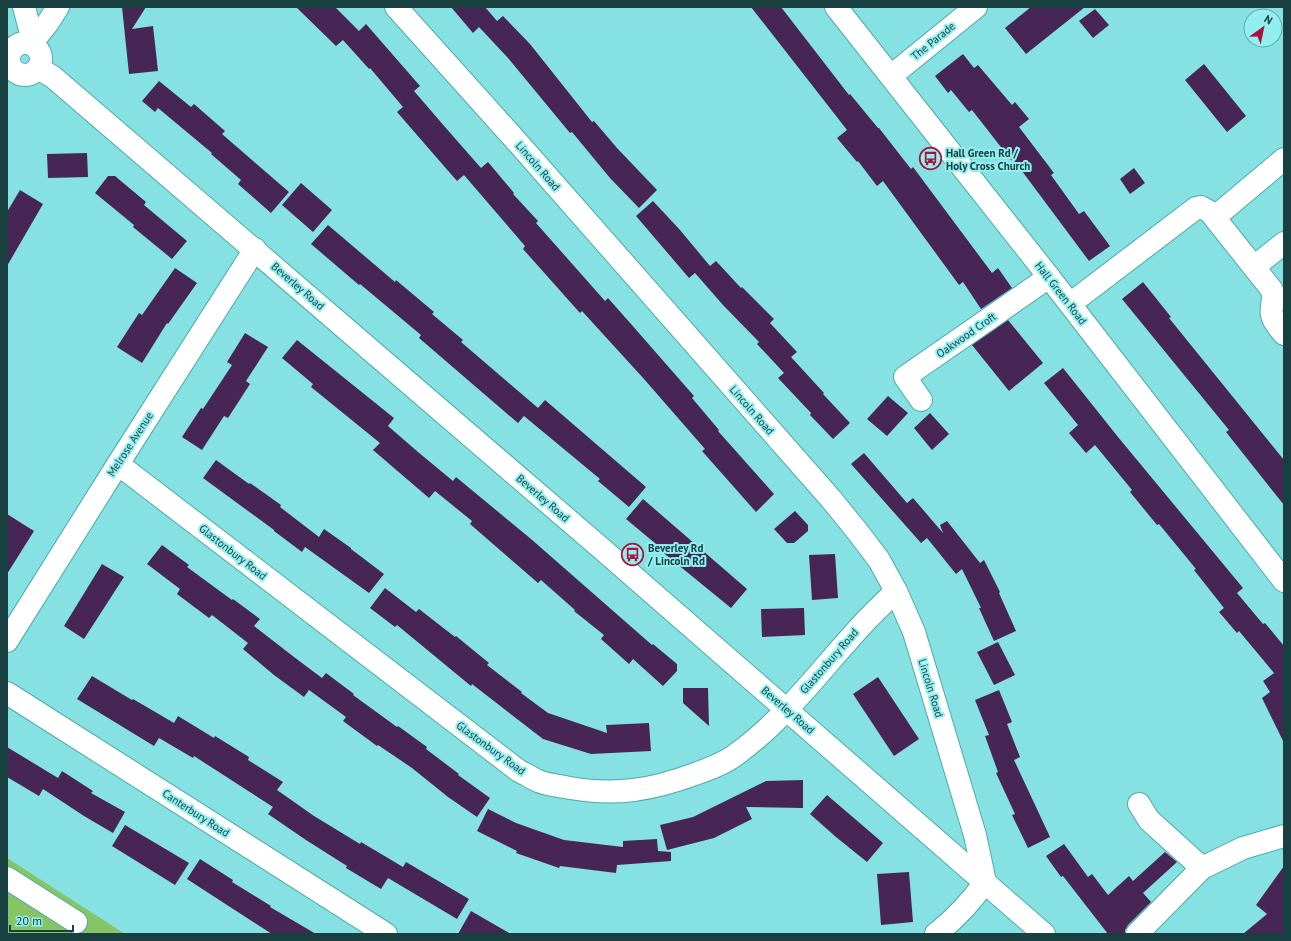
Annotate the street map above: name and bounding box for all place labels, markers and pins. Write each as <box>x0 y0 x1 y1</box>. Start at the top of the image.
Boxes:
bus stop icon: Hall Green Rd / Holy Cross Church <box>917 146 943 172</box>
place label: Hall Green Rd / Holy Cross Church <box>946 146 1030 173</box>
bus stop icon: Beverley Rd / Lincoln Rd <box>620 541 646 567</box>
place label: Beverley Rd / Lincoln Rd <box>647 541 705 568</box>

